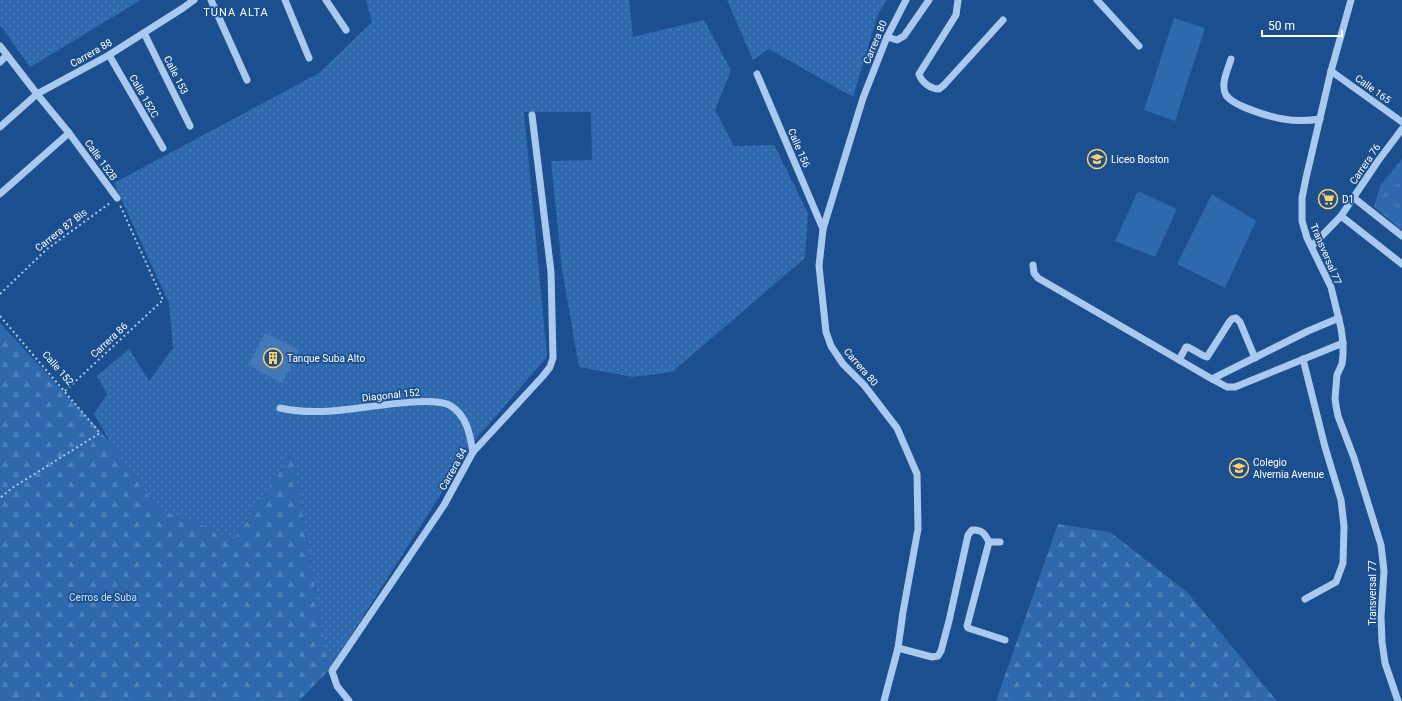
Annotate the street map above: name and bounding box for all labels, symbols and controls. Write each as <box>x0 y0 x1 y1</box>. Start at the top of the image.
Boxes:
district label: TUNA ALTA <box>203 6 269 19</box>
scale bar <box>1262 12 1342 38</box>
street label: Carrera 80 <box>861 18 889 65</box>
text: 50 m <box>1268 19 1295 33</box>
street label: Carrera 88 <box>68 36 114 69</box>
street label: Calle 153 <box>162 54 190 96</box>
street label: Calle 152C <box>127 72 161 120</box>
street label: Calle 165 <box>1353 72 1393 106</box>
street label: Calle 156 <box>786 127 812 170</box>
street label: Calle 152B <box>83 137 119 183</box>
street label: Carrera 76 <box>1347 141 1383 186</box>
school or university icon: Liceo Boston <box>1086 148 1108 170</box>
place label: Liceo Boston <box>1111 154 1169 165</box>
supermarket icon: D1 <box>1317 188 1339 210</box>
place label: D1 <box>1342 194 1354 205</box>
street label: Carrera 87 Bis <box>33 206 89 254</box>
street label: Transversal 77 <box>1308 222 1344 286</box>
street label: Carrera 86 <box>88 320 130 360</box>
street label: Carrera 80 <box>842 346 881 388</box>
building icon: Tanque Suba Alto <box>262 347 284 369</box>
street label: Calle 152 <box>40 349 76 388</box>
place label: Tanque Suba Alto <box>287 353 365 364</box>
street label: Diagonal 152 <box>361 386 421 404</box>
street label: Carrera 84 <box>437 446 469 492</box>
school or university icon: Colegio Alvernia Avenue <box>1228 457 1250 479</box>
place label: Colegio Alvernia Avenue <box>1253 457 1324 480</box>
street label: Transversal 77 <box>1367 560 1378 626</box>
park label: Cerros de Suba <box>69 592 137 603</box>

